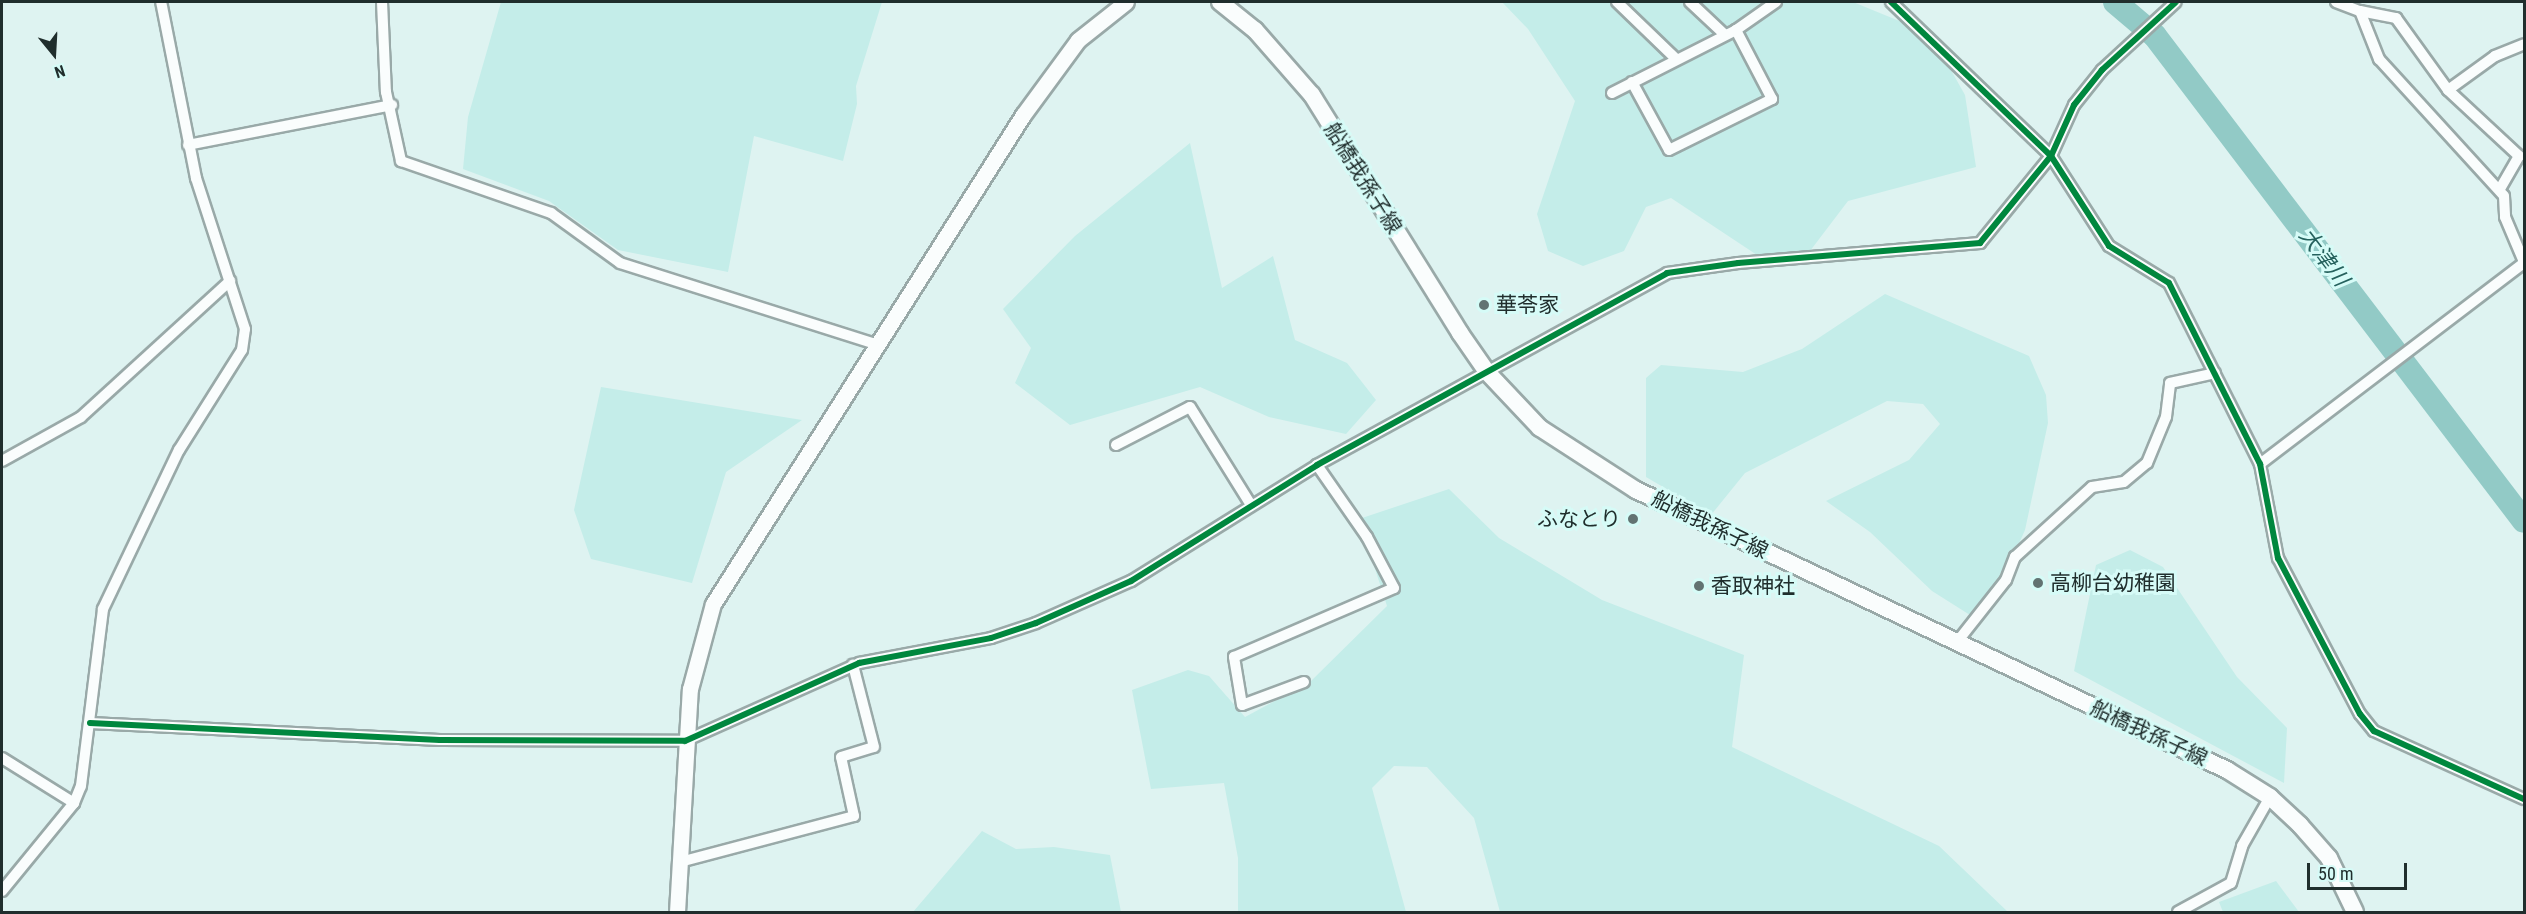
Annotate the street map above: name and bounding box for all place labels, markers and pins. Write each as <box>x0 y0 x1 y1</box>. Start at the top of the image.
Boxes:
place label: 華苓家 <box>1496 292 1559 318</box>
marker: 華苓家 <box>1477 298 1491 312</box>
place label: ふなとり <box>1537 506 1621 532</box>
marker: ふなとり <box>1626 512 1640 526</box>
place label: 高柳台幼稚園 <box>2050 570 2176 596</box>
place label: 香取神社 <box>1711 573 1795 599</box>
marker: 高柳台幼稚園 <box>2031 576 2045 590</box>
marker: 香取神社 <box>1692 579 1706 593</box>

